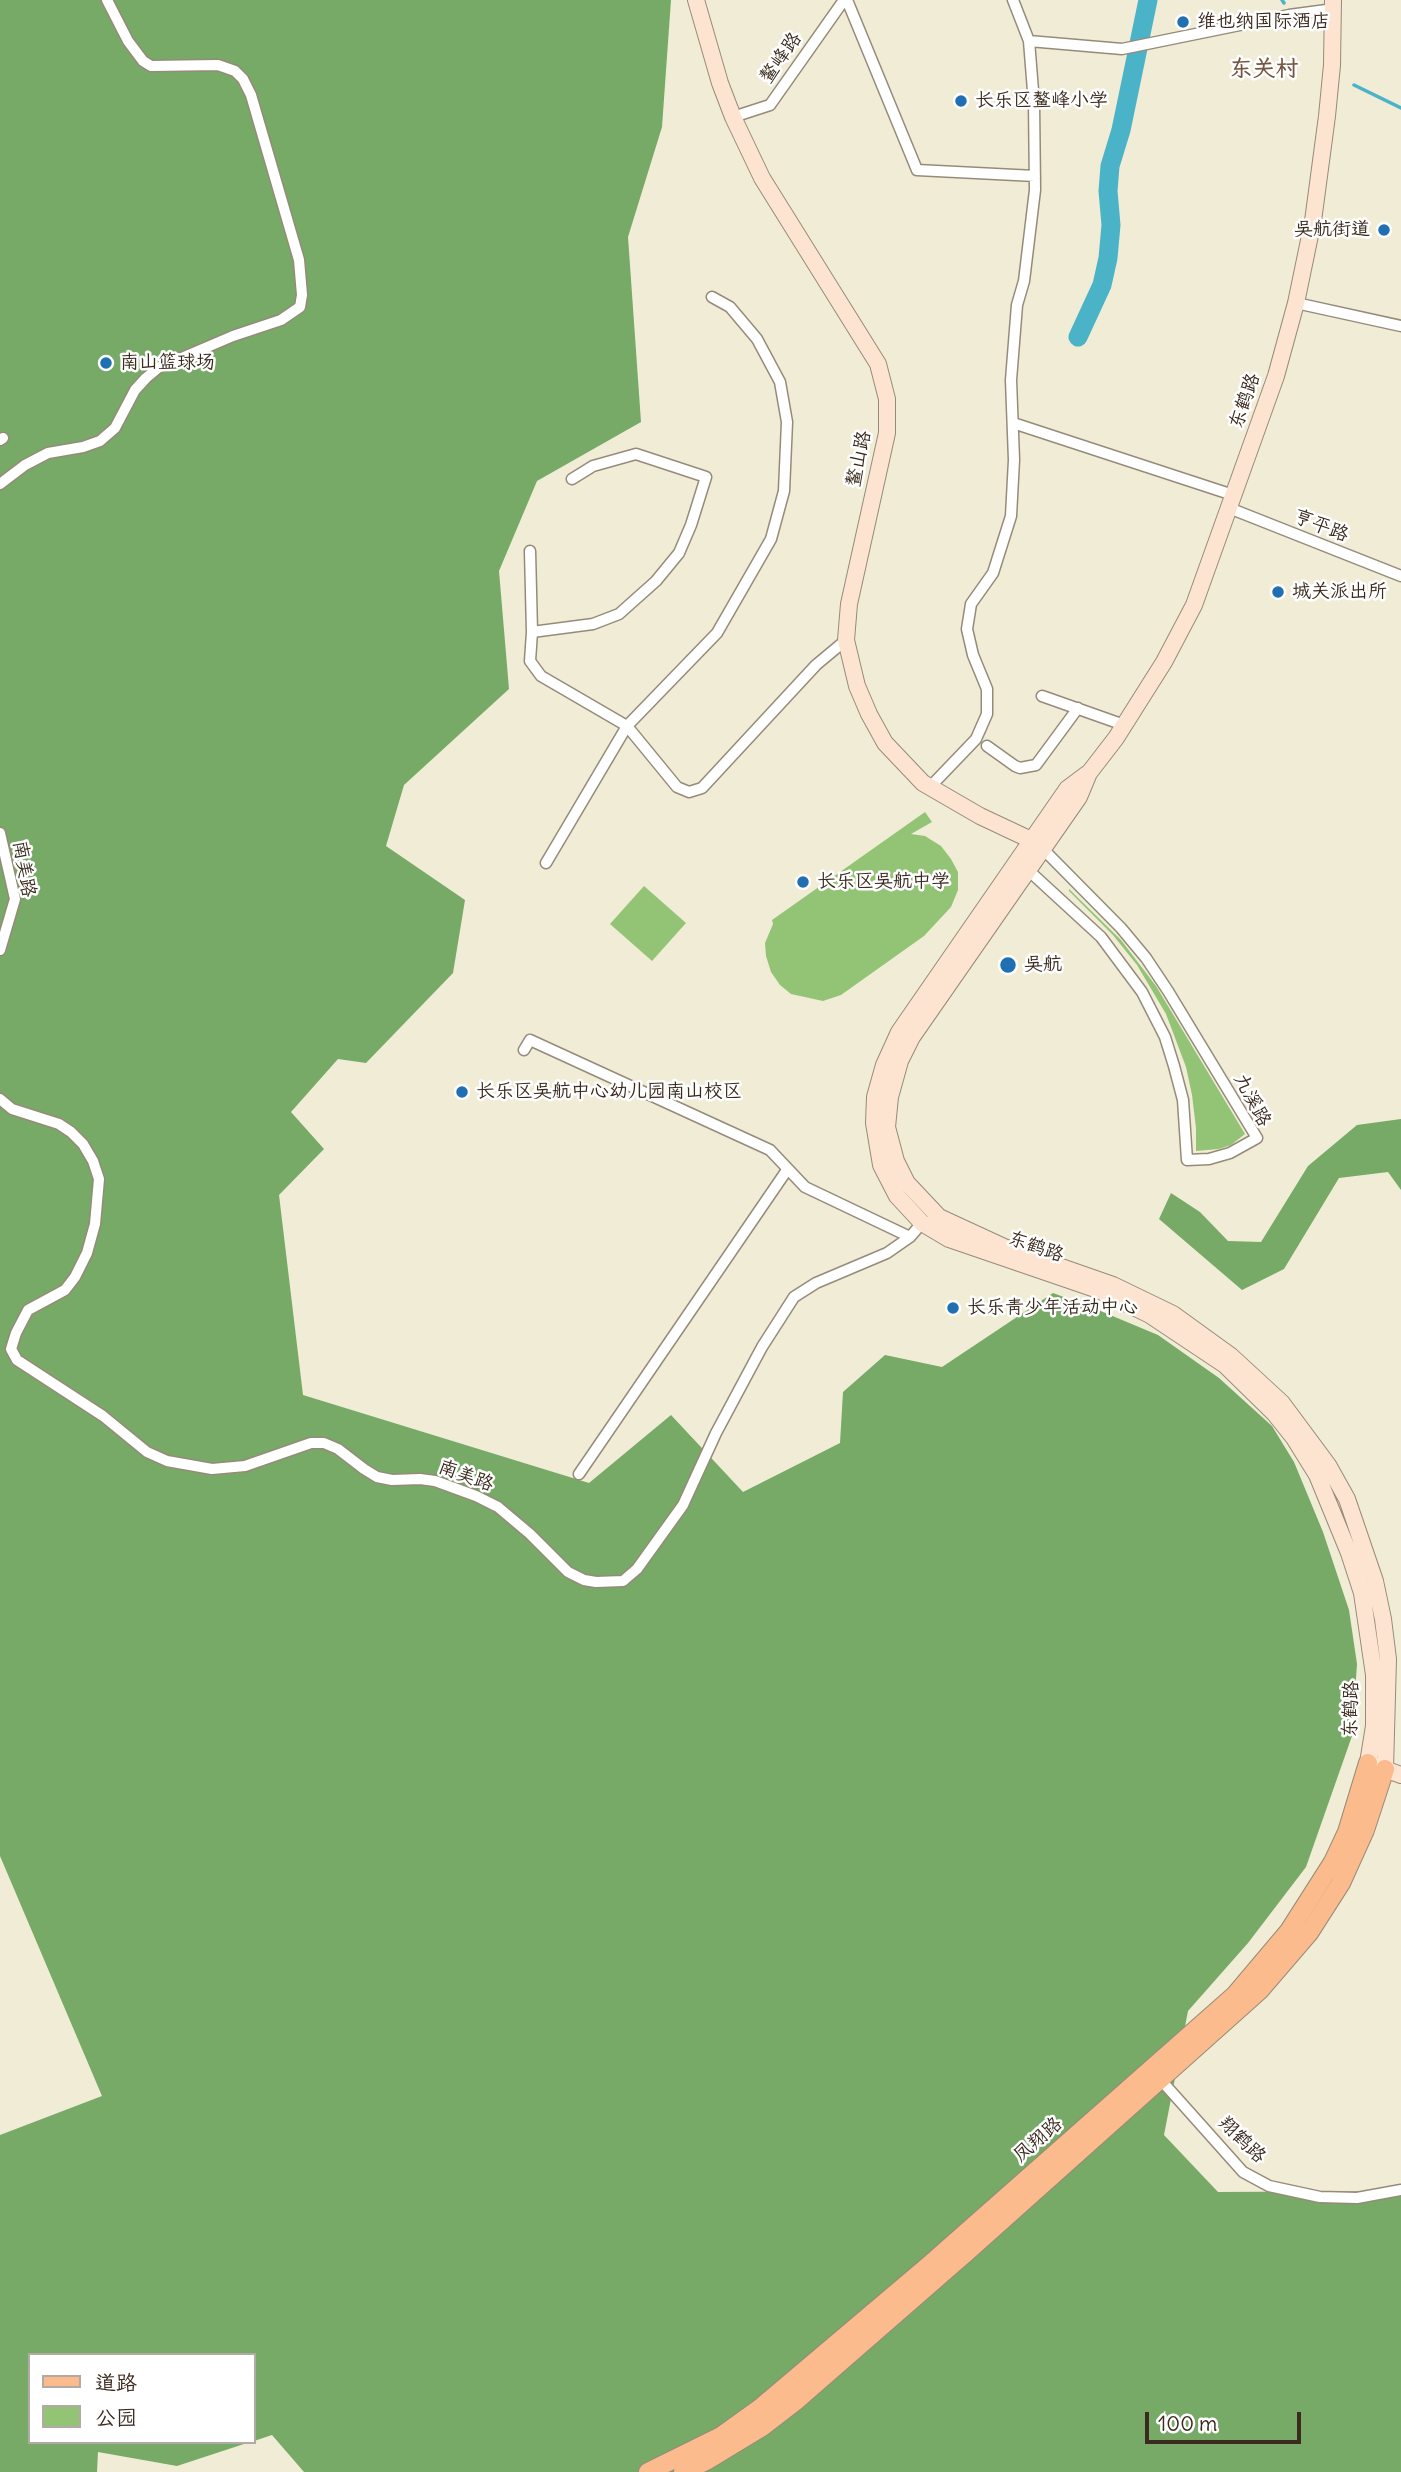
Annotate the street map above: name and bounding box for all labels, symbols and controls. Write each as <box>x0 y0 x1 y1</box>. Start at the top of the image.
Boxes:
place label: 维也纳国际酒店 <box>1197 11 1330 33</box>
marker: 维也纳国际酒店 <box>1175 14 1191 30</box>
street label: 鳌峰路 <box>755 28 807 88</box>
district label: 东关村 <box>1230 55 1298 83</box>
place label: 长乐区鳌峰小学 <box>975 90 1108 112</box>
marker: 长乐区鳌峰小学 <box>953 93 969 109</box>
place label: 吴航街道 <box>1294 219 1370 241</box>
marker: 吴航街道 <box>1376 222 1392 238</box>
place label: 南山篮球场 <box>120 352 215 374</box>
marker: 南山篮球场 <box>98 355 114 371</box>
street label: 东鹤路 <box>1225 370 1265 432</box>
street label: 鳌山路 <box>842 429 876 489</box>
street label: 亨平路 <box>1290 505 1352 547</box>
place label: 城关派出所 <box>1292 581 1387 603</box>
marker: 城关派出所 <box>1270 584 1286 600</box>
street label: 南美路 <box>8 839 40 899</box>
place label: 长乐区吴航中学 <box>817 871 950 893</box>
marker: 长乐区吴航中学 <box>795 874 811 890</box>
place label: 吴航 <box>1024 954 1062 976</box>
marker: 吴航 <box>998 955 1018 975</box>
street label: 九溪路 <box>1229 1069 1275 1131</box>
place label: 长乐区吴航中心幼儿园南山校区 <box>476 1081 742 1103</box>
marker: 长乐区吴航中心幼儿园南山校区 <box>454 1084 470 1100</box>
street label: 东鹤路 <box>1005 1227 1067 1267</box>
place label: 长乐青少年活动中心 <box>967 1297 1138 1319</box>
marker: 长乐青少年活动中心 <box>945 1300 961 1316</box>
street label: 南美路 <box>435 1456 497 1496</box>
street label: 东鹤路 <box>1339 1680 1363 1738</box>
street label: 翔鹤路 <box>1214 2112 1270 2168</box>
street label: 凤翔路 <box>1009 2113 1067 2167</box>
legend <box>28 2353 256 2444</box>
text: 道路 <box>95 2369 137 2396</box>
scale bar <box>1149 2398 1305 2442</box>
text: 公园 <box>95 2404 137 2431</box>
text: 100 m <box>1158 2410 1217 2437</box>

